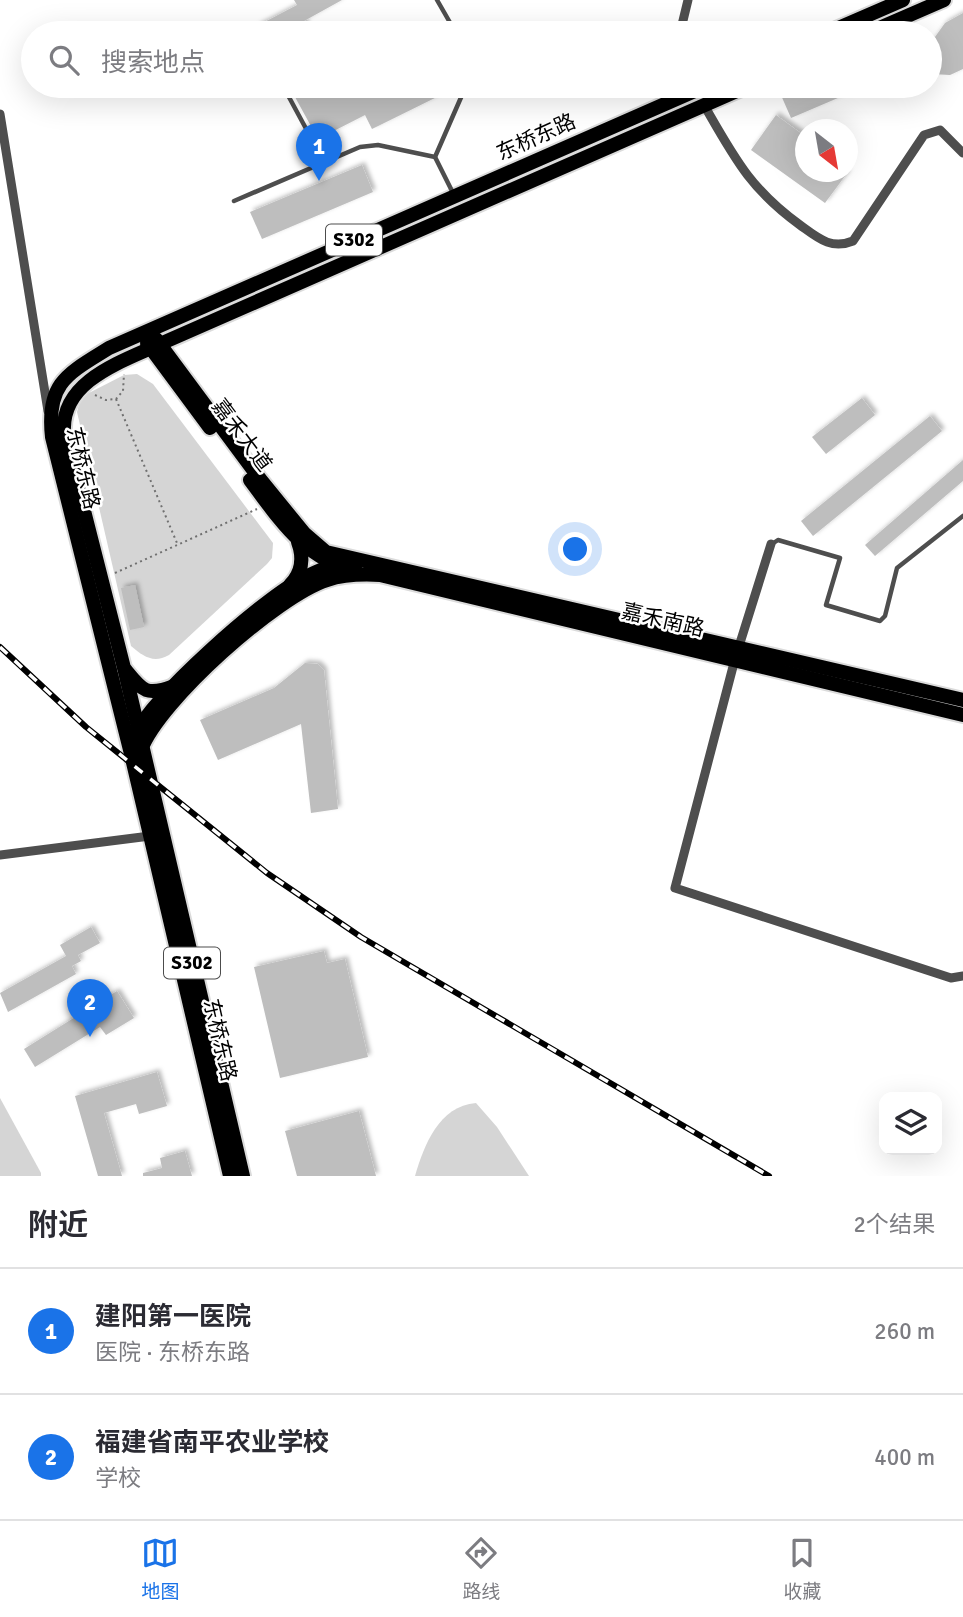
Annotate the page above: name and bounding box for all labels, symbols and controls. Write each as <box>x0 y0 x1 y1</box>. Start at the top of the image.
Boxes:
search box <box>21 21 942 98</box>
icon: search <box>45 41 83 79</box>
text: 搜索地点 <box>101 47 205 79</box>
street label: 东桥东路 <box>492 108 580 166</box>
north arrow <box>795 119 858 182</box>
pin: 1 <box>296 123 342 181</box>
road number: S302 <box>326 224 382 256</box>
street label: 嘉禾大道 <box>206 394 278 476</box>
street label: 东桥东路 <box>61 424 105 512</box>
your location <box>558 532 592 566</box>
street label: 嘉禾南路 <box>619 598 707 642</box>
road number: S302 <box>164 948 220 979</box>
pin: 2 <box>67 979 113 1037</box>
street label: 东桥东路 <box>198 996 242 1084</box>
map controls <box>879 1092 942 1155</box>
button: layers <box>879 1092 942 1155</box>
text: 附近 <box>28 1207 88 1244</box>
text: 2个结果 <box>854 1210 935 1239</box>
text: 建阳第一医院 <box>95 1301 251 1333</box>
text: 1 <box>45 1317 57 1346</box>
text: 260 m <box>874 1317 935 1346</box>
text: 医院 · 东桥东路 <box>95 1338 250 1367</box>
text: 福建省南平农业学校 <box>95 1427 329 1459</box>
text: 2 <box>45 1443 57 1472</box>
text: 400 m <box>874 1443 935 1472</box>
text: 学校 <box>95 1464 141 1493</box>
tab: 地图 <box>141 1534 180 1604</box>
tab: 路线 <box>462 1534 501 1604</box>
tab: 收藏 <box>783 1534 822 1604</box>

